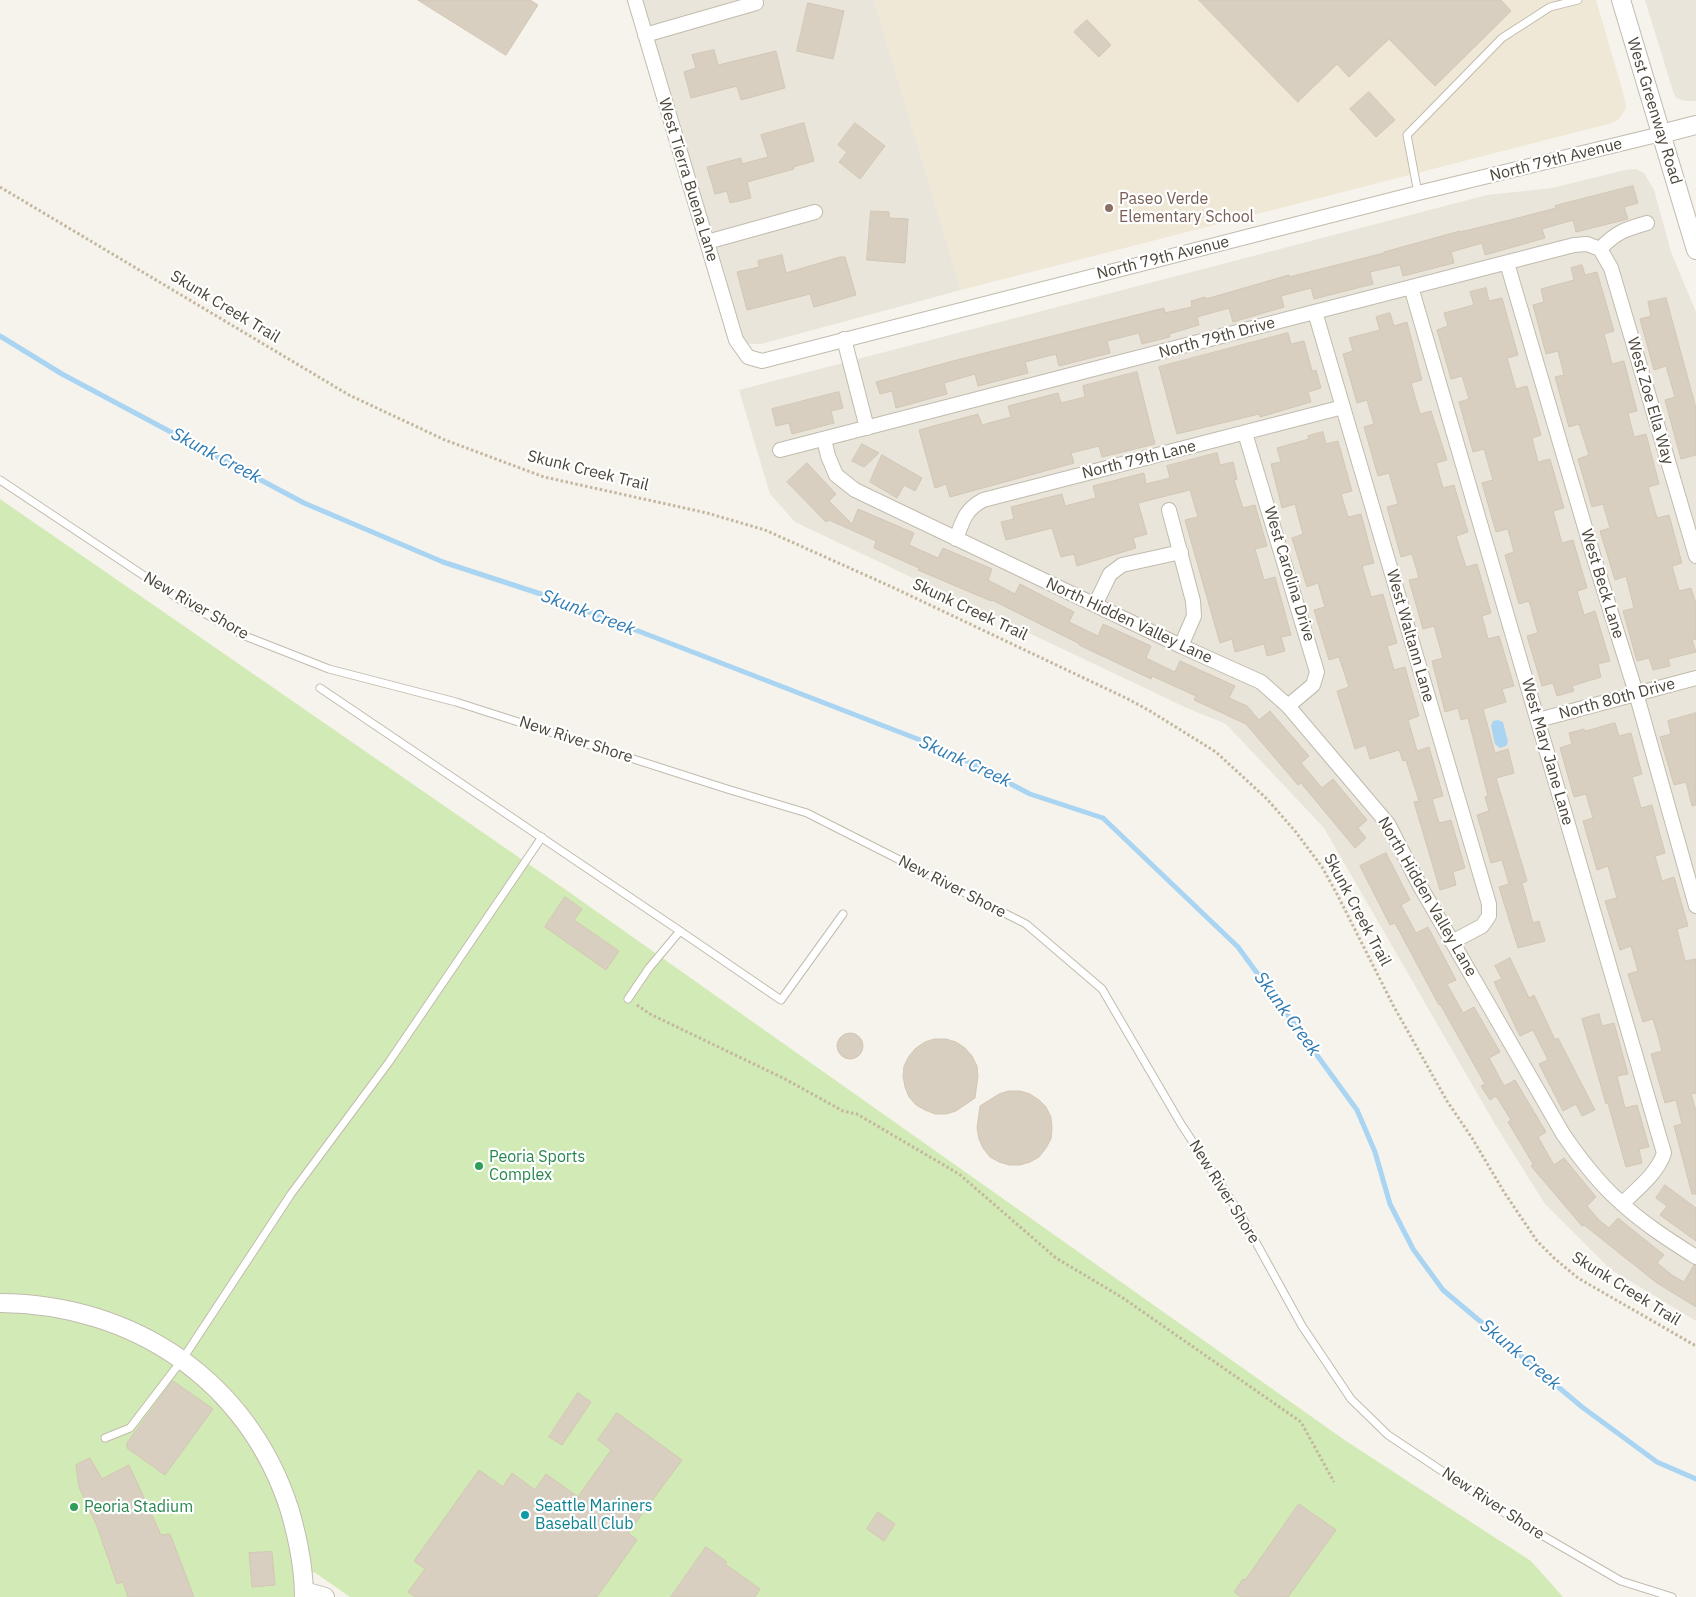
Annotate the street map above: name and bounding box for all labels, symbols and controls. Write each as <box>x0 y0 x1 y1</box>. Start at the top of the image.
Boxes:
street label: West Greenway Road <box>1623 35 1685 187</box>
street label: West Tierra Buena Lane <box>654 96 722 264</box>
street label: North 79th Avenue <box>1488 134 1624 186</box>
place label: Paseo Verde Elementary School <box>1119 189 1254 227</box>
marker: Paseo Verde Elementary School <box>1103 202 1115 214</box>
street label: North 79th Avenue <box>1095 232 1231 284</box>
street label: Skunk Creek Trail <box>167 267 283 347</box>
street label: North 79th Drive <box>1157 313 1277 363</box>
street label: West Zoe Ella Way <box>1623 335 1677 467</box>
water label: Skunk Creek <box>167 423 265 489</box>
street label: North 79th Lane <box>1080 437 1198 483</box>
street label: Skunk Creek Trail <box>525 447 651 495</box>
street label: West Carolina Drive <box>1259 504 1319 644</box>
street label: West Beck Lane <box>1576 527 1628 641</box>
street label: West Waltann Lane <box>1382 567 1438 705</box>
street label: New River Shore <box>140 568 252 644</box>
street label: North Hidden Valley Lane <box>1043 574 1215 668</box>
street label: Skunk Creek Trail <box>909 575 1031 645</box>
water label: Skunk Creek <box>538 585 638 641</box>
street label: North 80th Drive <box>1557 674 1677 724</box>
street label: West Mary Jane Lane <box>1517 676 1577 828</box>
street label: New River Shore <box>517 713 635 767</box>
water label: Skunk Creek <box>916 731 1014 793</box>
street label: North Hidden Valley Lane <box>1373 814 1481 980</box>
street label: Skunk Creek Trail <box>1319 850 1395 970</box>
street label: New River Shore <box>895 852 1009 922</box>
water label: Skunk Creek <box>1249 968 1325 1060</box>
street label: New River Shore <box>1184 1137 1264 1247</box>
place label: Peoria Sports Complex <box>489 1147 585 1185</box>
marker: Peoria Sports Complex <box>473 1160 485 1172</box>
street label: Skunk Creek Trail <box>1568 1248 1684 1330</box>
water label: Skunk Creek <box>1475 1315 1565 1395</box>
street label: New River Shore <box>1438 1464 1548 1544</box>
place label: Seattle Mariners Baseball Club <box>535 1496 653 1534</box>
place label: Peoria Stadium <box>84 1497 193 1517</box>
marker: Peoria Stadium <box>68 1501 80 1513</box>
marker: Seattle Mariners Baseball Club <box>519 1509 531 1521</box>

